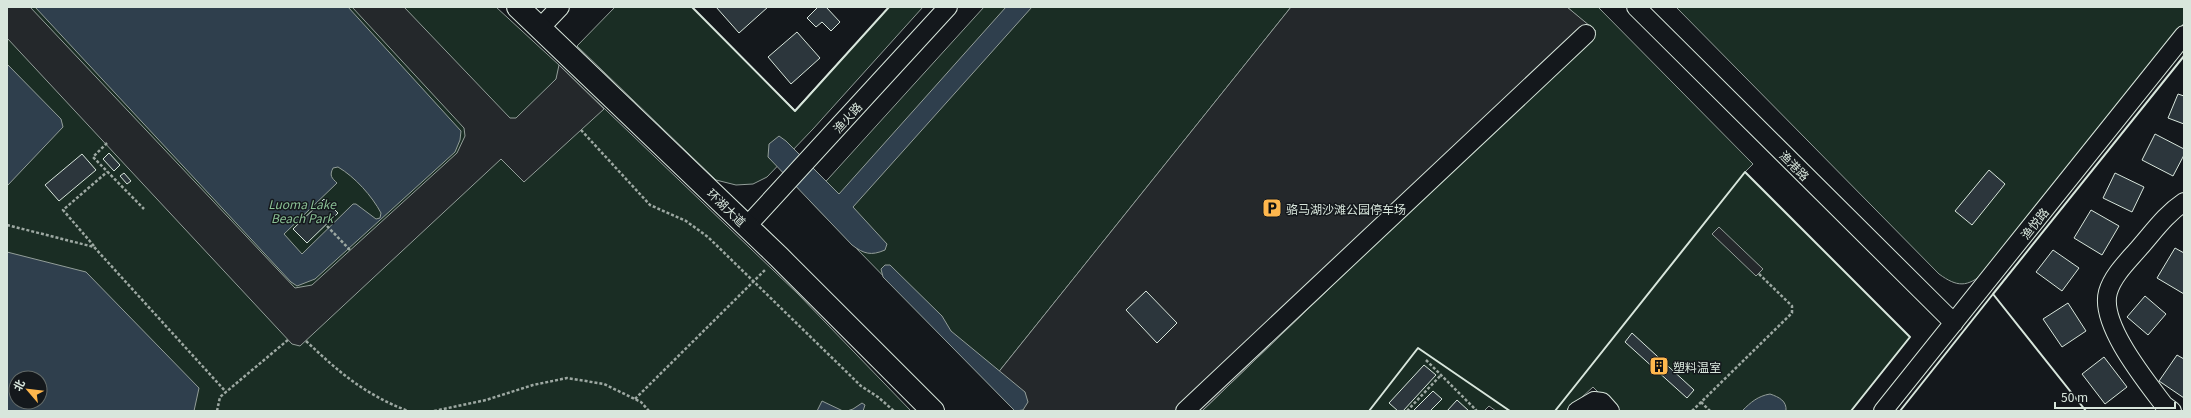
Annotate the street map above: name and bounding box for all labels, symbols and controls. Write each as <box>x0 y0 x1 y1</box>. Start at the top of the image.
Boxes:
street label: 渔火路 <box>829 98 865 136</box>
street label: 渔港路 <box>1776 146 1814 184</box>
street label: 环湖大道 <box>704 184 750 230</box>
park label: Luoma Lake Beach Park <box>268 195 337 226</box>
parking icon: 骆马湖沙滩公园停车场 <box>1261 197 1283 219</box>
place label: 骆马湖沙滩公园停车场 <box>1286 200 1406 217</box>
street label: 渔悦路 <box>2016 204 2052 242</box>
building icon: 塑料温室 <box>1648 355 1670 377</box>
place label: 塑料温室 <box>1673 358 1721 375</box>
north arrow <box>8 370 48 410</box>
text: 北 <box>9 376 28 393</box>
scale bar <box>2055 384 2175 410</box>
text: 50 m <box>2061 388 2088 405</box>

